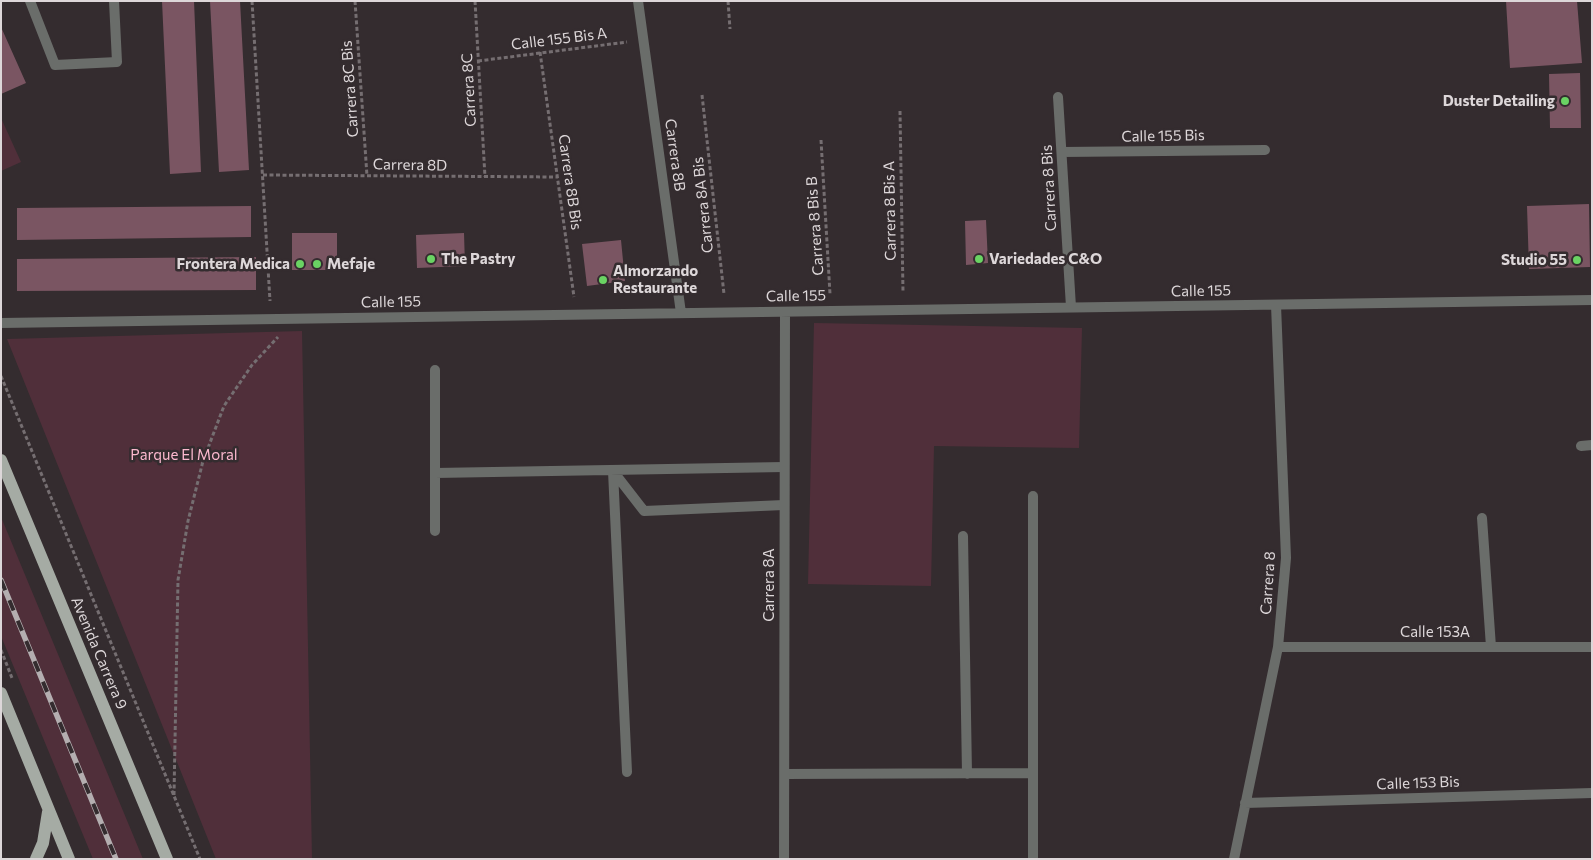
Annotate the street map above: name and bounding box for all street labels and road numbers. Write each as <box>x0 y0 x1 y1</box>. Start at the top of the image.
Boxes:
street label: Calle 155 Bis A <box>510 24 608 54</box>
street label: Carrera 8C Bis <box>338 40 362 138</box>
street label: Carrera 8C <box>458 53 480 127</box>
street label: Carrera 8B <box>661 118 689 192</box>
street label: Calle 155 Bis <box>1121 126 1205 146</box>
street label: Carrera 8B Bis <box>554 133 586 231</box>
street label: Carrera 8 Bis <box>1038 144 1060 232</box>
street label: Carrera 8D <box>373 155 447 175</box>
street label: Carrera 8A Bis <box>689 156 717 254</box>
street label: Carrera 8 Bis A <box>880 161 900 261</box>
street label: Carrera 8 Bis B <box>803 176 827 276</box>
street label: Calle 155 <box>1171 281 1231 301</box>
street label: Calle 155 <box>766 286 826 306</box>
street label: Calle 155 <box>361 292 421 312</box>
street label: Carrera 8A <box>760 548 778 622</box>
street label: Carrera 8 <box>1257 551 1279 615</box>
street label: Avenida Carrera 9 <box>67 594 131 712</box>
street label: Calle 153A <box>1400 623 1470 641</box>
street label: Calle 153 Bis <box>1376 773 1460 793</box>

